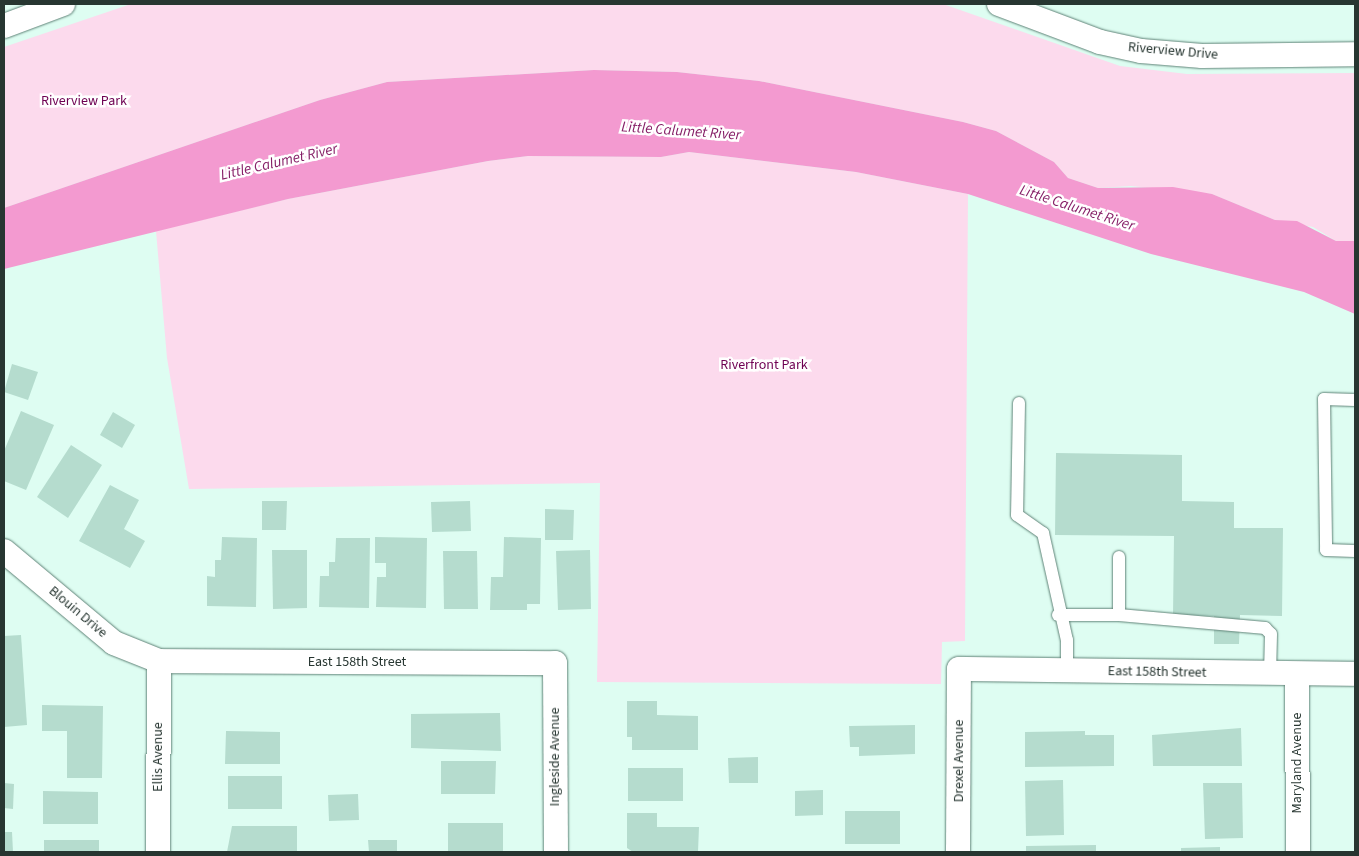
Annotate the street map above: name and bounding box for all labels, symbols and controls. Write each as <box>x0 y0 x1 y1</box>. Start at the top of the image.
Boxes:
street label: Riverview Drive <box>1127 39 1219 63</box>
park label: Riverview Park <box>41 93 127 109</box>
water label: Little Calumet River <box>621 118 741 144</box>
water label: Little Calumet River <box>219 140 339 184</box>
water label: Little Calumet River <box>1017 181 1137 235</box>
park label: Riverfront Park <box>720 357 808 373</box>
street label: Blouin Drive <box>45 583 111 641</box>
street label: East 158th Street <box>308 654 406 670</box>
street label: East 158th Street <box>1108 663 1206 681</box>
street label: Ingleside Avenue <box>547 708 563 806</box>
street label: Maryland Avenue <box>1289 713 1305 813</box>
street label: Drexel Avenue <box>951 720 967 802</box>
street label: Ellis Avenue <box>150 722 166 792</box>

